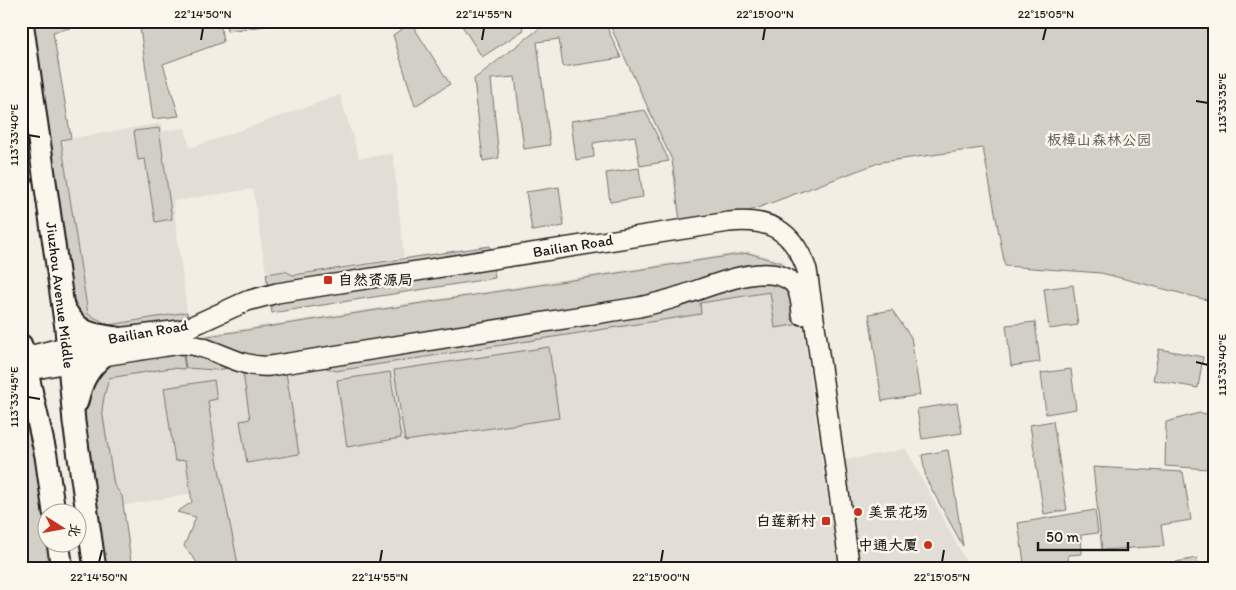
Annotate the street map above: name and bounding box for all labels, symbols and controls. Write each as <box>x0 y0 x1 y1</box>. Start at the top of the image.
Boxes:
text: 22°14'50"N <box>174 7 232 21</box>
text: 22°14'55"N <box>456 7 512 21</box>
text: 22°15'00"N <box>736 7 794 21</box>
text: 22°15'05"N <box>1018 7 1074 21</box>
text: 113°33'35"E <box>1215 72 1229 133</box>
text: 113°33'40"E <box>7 104 21 166</box>
park label: 板樟山森林公园 <box>1046 131 1152 149</box>
street label: Jiuzhou Avenue Middle <box>42 221 78 369</box>
street label: Bailian Road <box>531 231 615 261</box>
place label: 自然资源局 <box>338 271 413 289</box>
marker: 自然资源局 <box>322 274 334 286</box>
street label: Bailian Road <box>106 316 190 348</box>
text: 113°33'40"E <box>1215 334 1229 396</box>
text: 113°33'45"E <box>7 366 21 428</box>
north arrow <box>38 502 88 552</box>
place label: 美景花场 <box>868 503 928 521</box>
marker: 美景花场 <box>852 506 864 518</box>
place label: 白莲新村 <box>756 512 816 530</box>
marker: 白莲新村 <box>820 515 832 527</box>
scale bar <box>1038 520 1128 552</box>
text: 北 <box>65 522 84 539</box>
text: 50 m <box>1046 528 1079 546</box>
place label: 中通大厦 <box>858 536 918 554</box>
marker: 中通大厦 <box>922 539 934 551</box>
text: 22°14'50"N <box>70 570 128 584</box>
text: 22°14'55"N <box>352 570 408 584</box>
text: 22°15'00"N <box>632 570 690 584</box>
text: 22°15'05"N <box>914 570 970 584</box>

